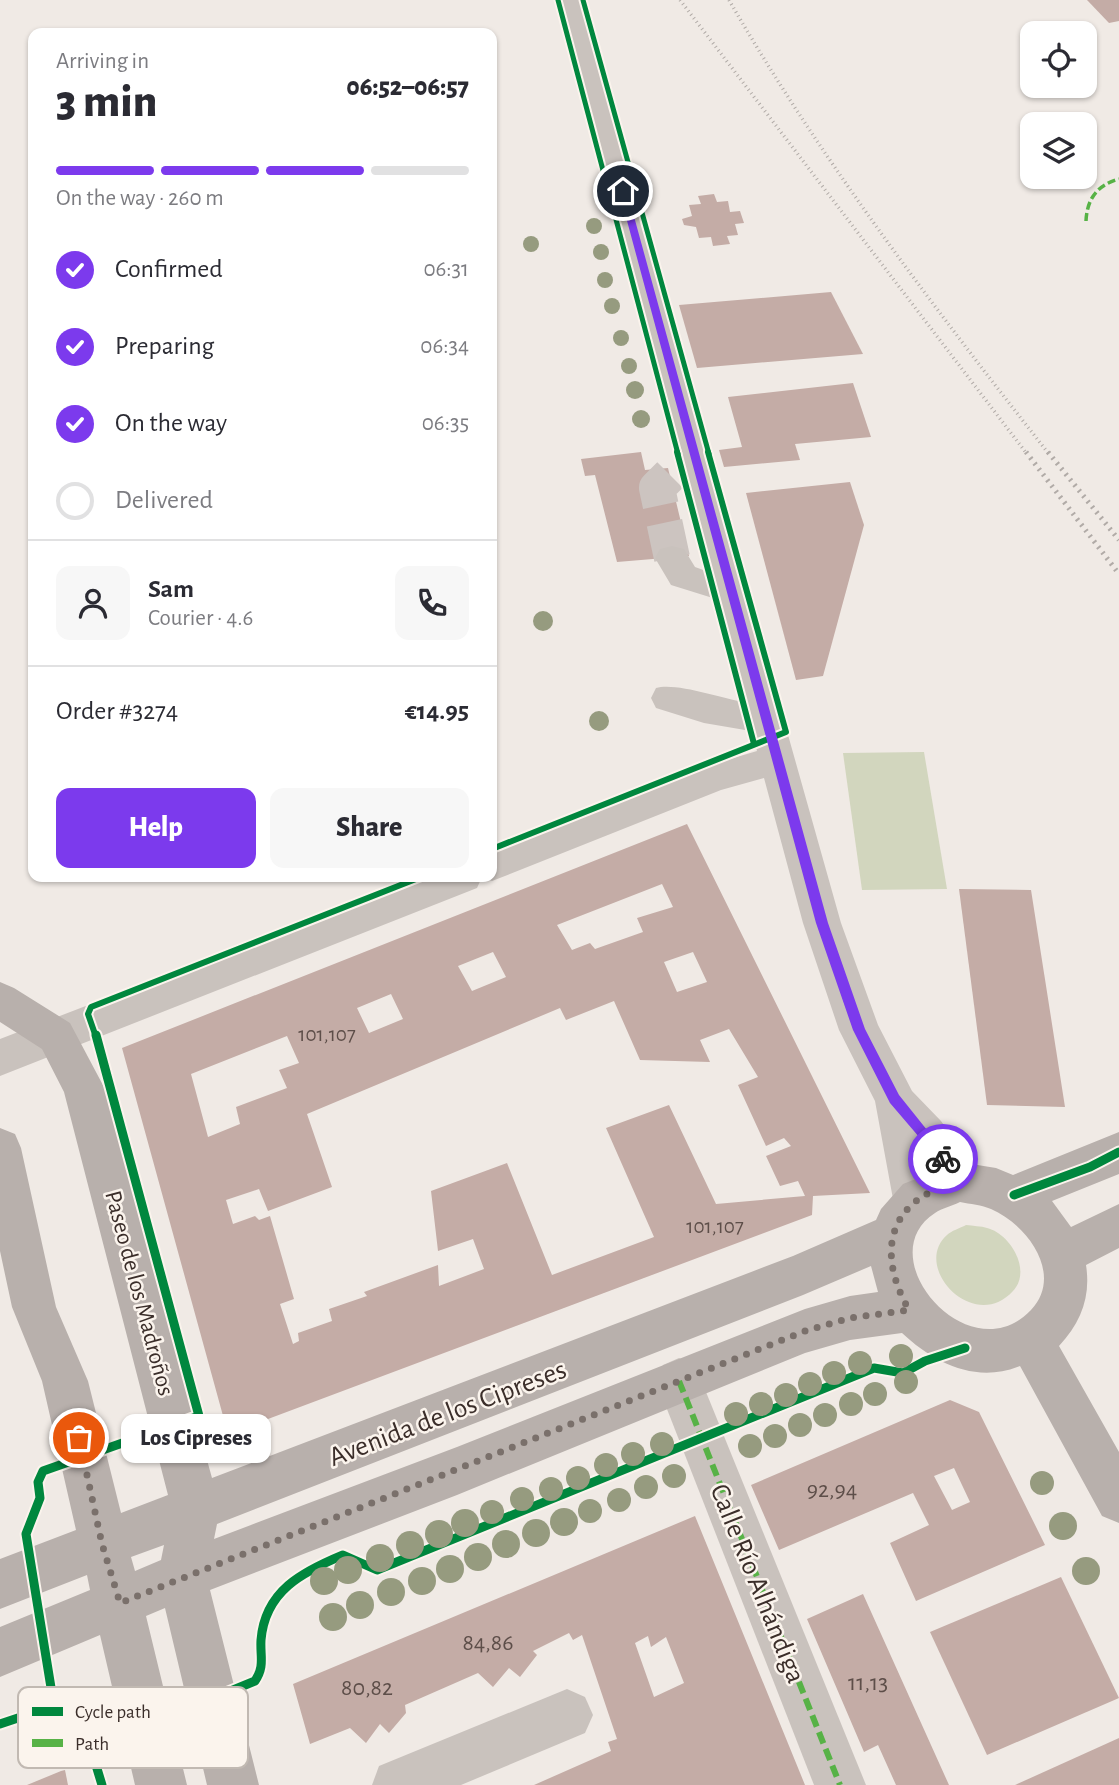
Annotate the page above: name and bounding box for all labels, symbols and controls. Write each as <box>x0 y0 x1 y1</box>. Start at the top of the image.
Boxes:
map controls <box>1020 21 1097 189</box>
button: locate <box>1020 21 1097 98</box>
text: Arriving in <box>56 50 149 73</box>
text: 06:52–06:57 <box>346 74 469 100</box>
text: 3 min <box>56 79 157 125</box>
button: layers <box>1020 112 1097 189</box>
pin <box>593 161 653 221</box>
icon: home <box>604 172 642 210</box>
text: On the way · 260 m <box>56 187 224 210</box>
icon: check <box>56 251 94 289</box>
text: Confirmed <box>115 256 223 282</box>
text: 06:31 <box>423 258 469 281</box>
icon: check <box>56 328 94 366</box>
text: Preparing <box>115 333 214 359</box>
text: 06:34 <box>420 335 469 358</box>
icon: check <box>56 405 94 443</box>
text: On the way <box>115 410 227 436</box>
text: 06:35 <box>422 412 469 435</box>
text: Delivered <box>115 487 213 513</box>
button: person <box>56 566 130 640</box>
button: phone <box>395 566 469 640</box>
text: Sam <box>148 576 194 602</box>
text: Courier · 4.6 <box>148 607 253 630</box>
text: Order #3274 <box>56 698 178 724</box>
text: €14.95 <box>405 698 469 724</box>
button: Help <box>56 788 256 868</box>
button: Share <box>270 788 469 868</box>
house number: 101,107 <box>298 1024 356 1045</box>
courier <box>908 1124 978 1194</box>
icon: bike <box>924 1140 962 1178</box>
street label: Paseo de los Madroños <box>100 1188 178 1398</box>
house number: 101,107 <box>686 1216 744 1237</box>
street label: Avenida de los Cipreses <box>325 1356 570 1472</box>
pin <box>49 1408 109 1468</box>
callout: Los Cipreses <box>121 1414 272 1462</box>
icon: bag <box>60 1419 98 1457</box>
text: Los Cipreses <box>140 1427 252 1450</box>
house number: 92,94 <box>807 1478 857 1502</box>
street label: Calle Río Alhándiga <box>704 1480 810 1687</box>
house number: 84,86 <box>462 1631 514 1655</box>
house number: 11,13 <box>848 1671 888 1695</box>
house number: 80,82 <box>341 1676 393 1700</box>
legend <box>18 1687 248 1768</box>
text: Cycle path <box>75 1703 151 1722</box>
text: Path <box>75 1735 109 1754</box>

